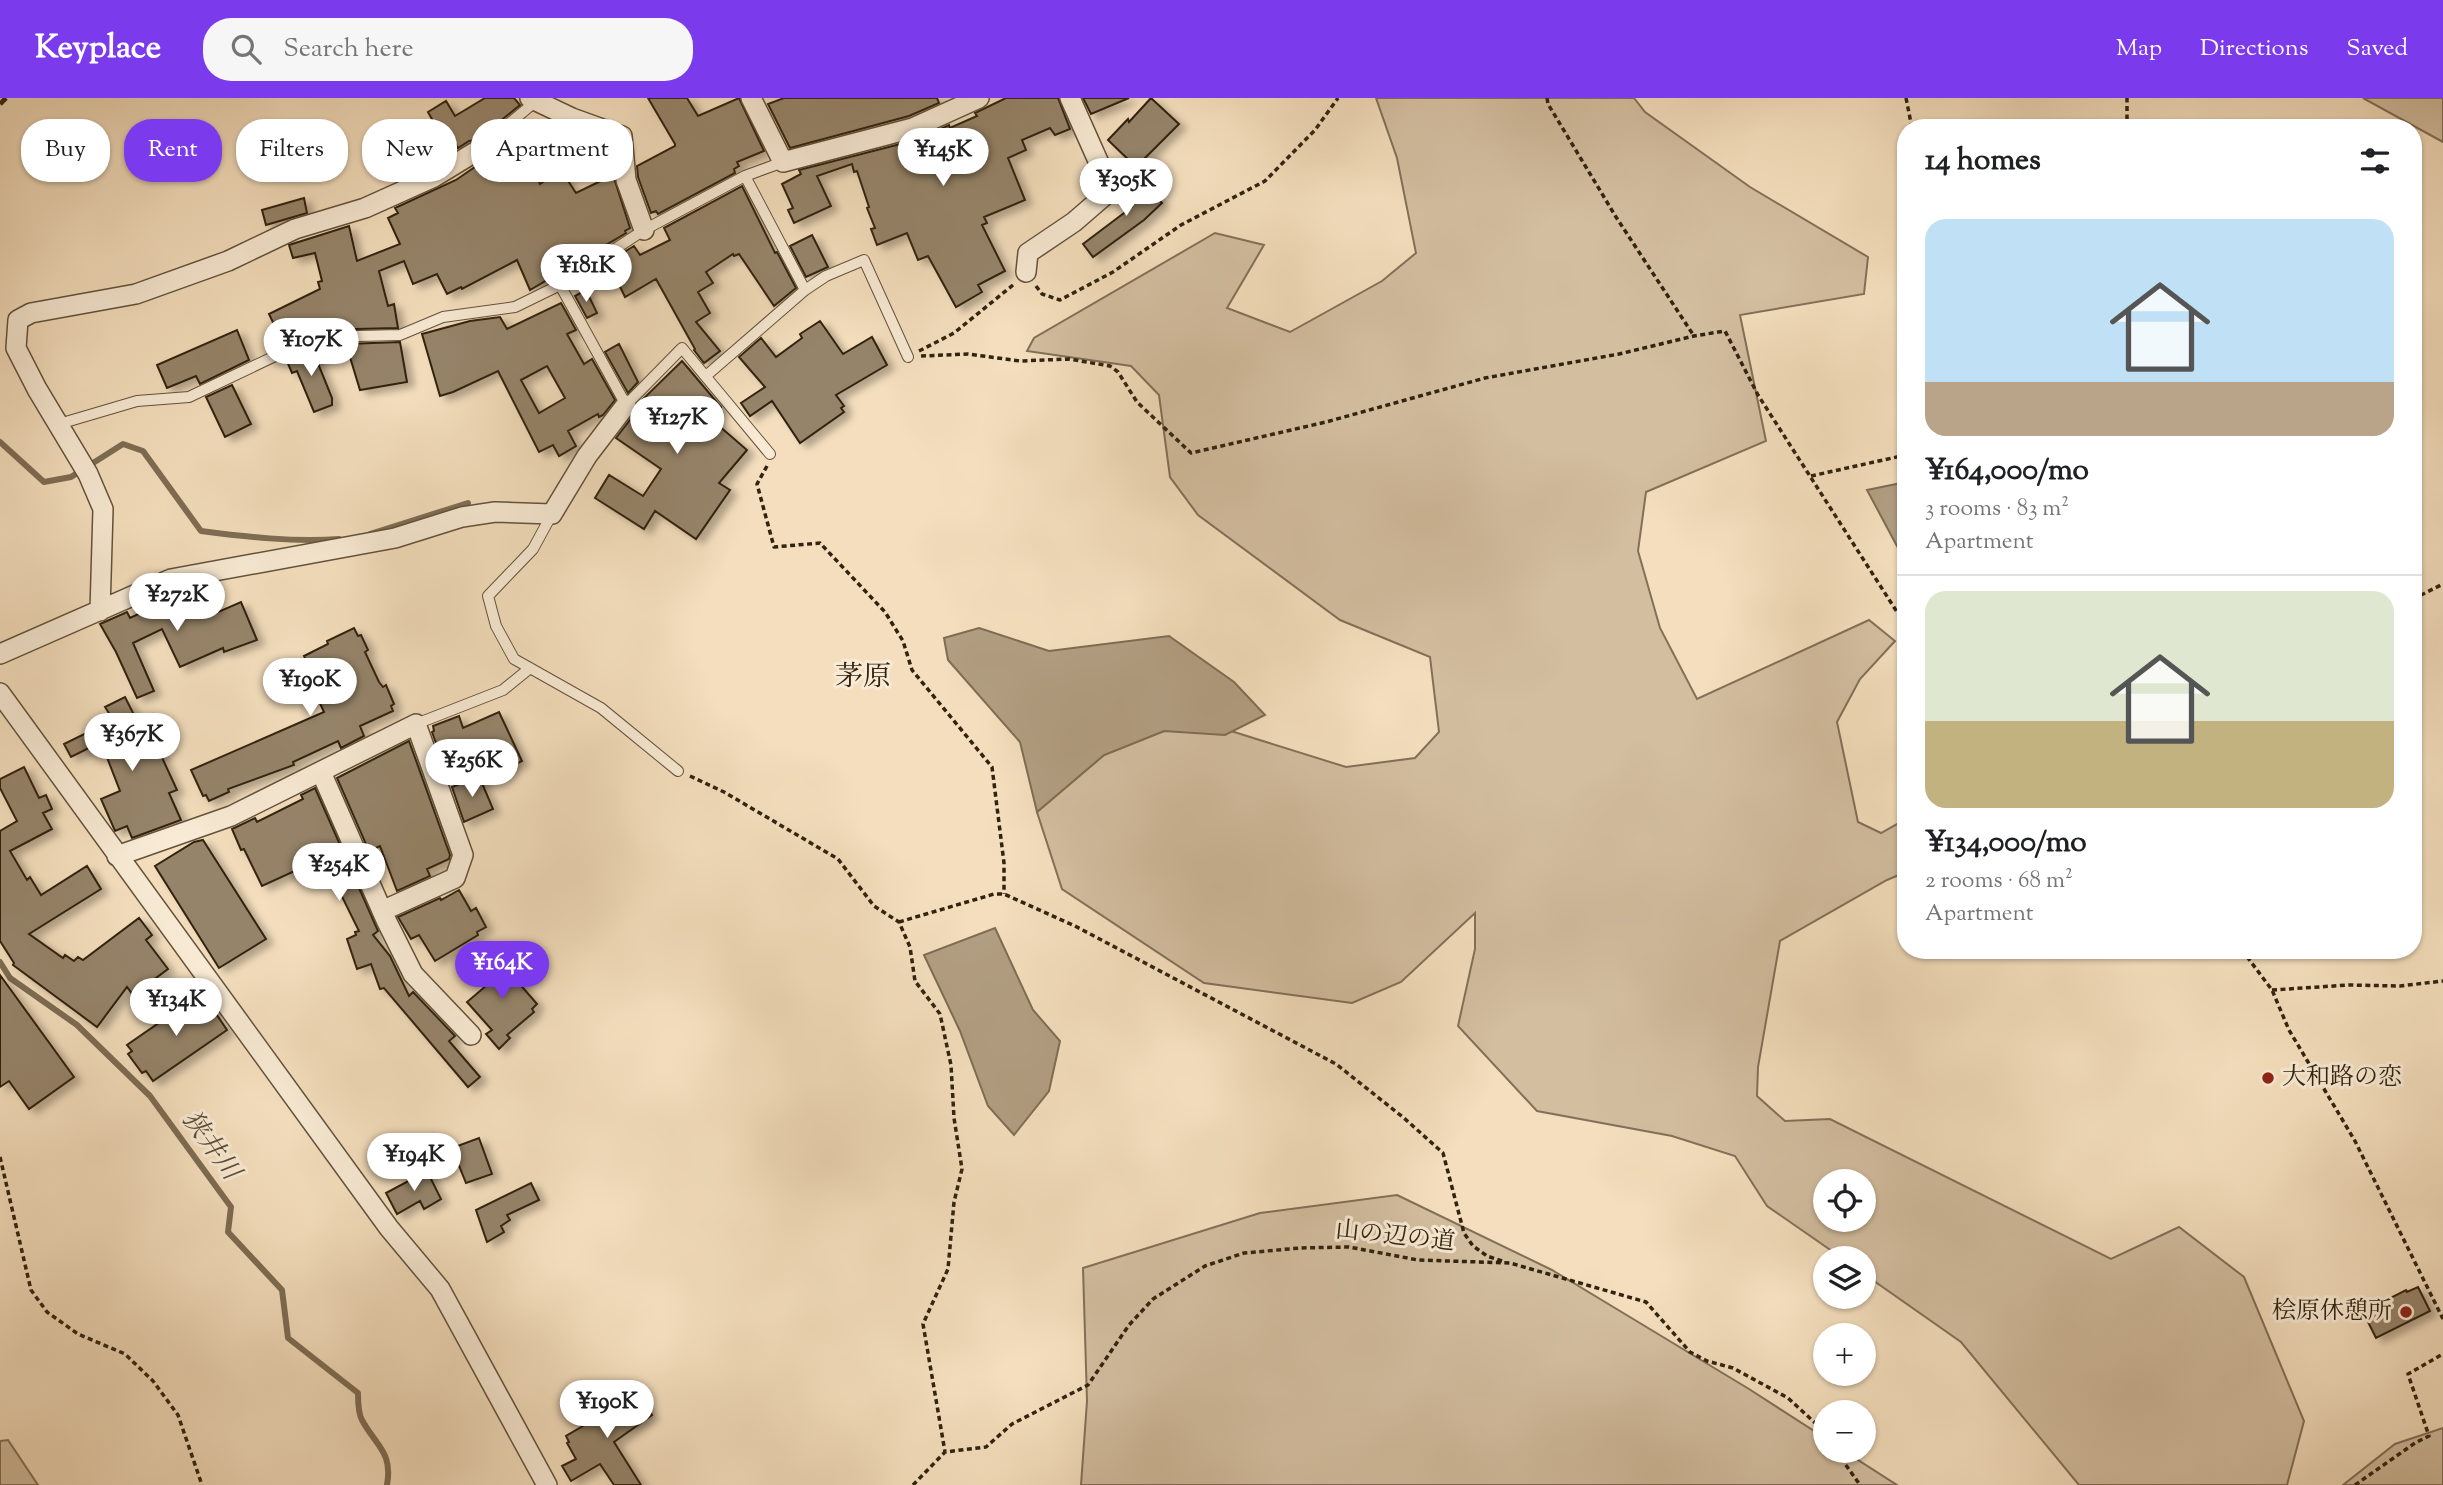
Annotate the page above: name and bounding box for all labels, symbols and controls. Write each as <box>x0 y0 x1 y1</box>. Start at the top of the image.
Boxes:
search box <box>203 18 693 81</box>
text: Keyplace <box>35 25 161 73</box>
icon: search <box>227 30 265 68</box>
text: Search here <box>283 31 414 68</box>
text: Map <box>2116 32 2162 66</box>
text: Directions <box>2200 32 2308 66</box>
text: Saved <box>2346 32 2408 66</box>
chip: Buy <box>21 119 110 182</box>
chip: Rent <box>124 119 222 182</box>
chip: Filters <box>236 119 348 182</box>
chip: New <box>362 119 457 182</box>
chip: Apartment <box>471 119 633 182</box>
pin: ¥145K <box>894 129 992 188</box>
text: ¥145K <box>914 134 972 167</box>
text: 14 homes <box>1925 140 2041 183</box>
icon: filters <box>2356 142 2394 180</box>
pin: ¥305K <box>1077 158 1175 218</box>
text: ¥305K <box>1096 164 1156 197</box>
pin: ¥181K <box>537 244 635 304</box>
text: ¥181K <box>557 250 615 283</box>
icon: home <box>2097 264 2223 390</box>
pin: ¥107K <box>262 318 360 378</box>
text: ¥107K <box>280 324 342 357</box>
pin: ¥127K <box>628 396 726 456</box>
text: ¥127K <box>646 402 708 435</box>
text: ¥164,000/mo <box>1925 450 2089 493</box>
text: 3 rooms · 83 m² <box>1925 493 2069 526</box>
text: Apartment <box>1925 526 2034 559</box>
pin: ¥272K <box>128 574 226 633</box>
text: ¥272K <box>145 579 209 612</box>
icon: home <box>2097 636 2223 762</box>
pin: ¥190K <box>261 658 359 718</box>
district label: 茅原 <box>835 658 891 698</box>
text: ¥190K <box>279 664 341 697</box>
pin: ¥367K <box>83 714 181 773</box>
text: ¥367K <box>100 719 164 752</box>
pin: ¥256K <box>423 740 521 799</box>
text: ¥256K <box>441 745 503 778</box>
text: ¥134,000/mo <box>1925 822 2087 865</box>
pin: ¥254K <box>290 844 388 903</box>
text: ¥254K <box>308 849 370 882</box>
text: 2 rooms · 68 m² <box>1925 865 2073 898</box>
text: Apartment <box>1925 898 2034 931</box>
pin: ¥164K <box>453 942 551 1001</box>
text: ¥164K <box>471 947 533 980</box>
pin: ¥134K <box>127 978 225 1038</box>
text: ¥134K <box>146 984 206 1017</box>
place label: 大和路の恋 <box>2282 1061 2402 1095</box>
marker: 大和路の恋 <box>2260 1070 2276 1086</box>
water label: 狭井川 <box>172 1104 250 1191</box>
pin: ¥194K <box>365 1134 463 1193</box>
text: ¥194K <box>383 1139 445 1172</box>
map controls <box>1813 1169 1876 1463</box>
button: locate <box>1813 1169 1876 1232</box>
street label: 山の辺の道 <box>1334 1214 1456 1260</box>
button: layers <box>1813 1246 1876 1309</box>
place label: 桧原休憩所 <box>2272 1295 2392 1329</box>
marker: 桧原休憩所 <box>2398 1304 2414 1320</box>
button: + <box>1813 1323 1876 1386</box>
pin: ¥190K <box>558 1380 656 1440</box>
text: ¥190K <box>576 1386 638 1419</box>
button: − <box>1813 1400 1876 1463</box>

